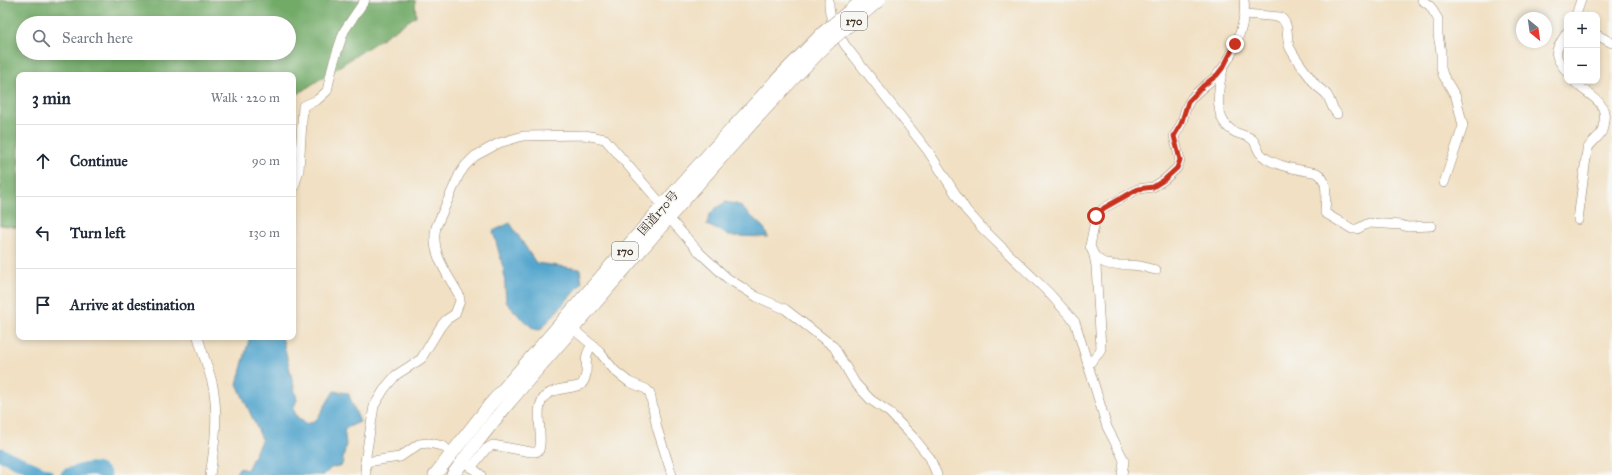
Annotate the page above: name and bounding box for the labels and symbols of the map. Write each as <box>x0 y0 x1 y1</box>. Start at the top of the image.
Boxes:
road number: 170 <box>841 12 867 30</box>
north arrow <box>1516 12 1552 48</box>
route end <box>1226 35 1244 53</box>
street label: 国道170号 <box>635 188 681 238</box>
route start <box>1087 207 1105 225</box>
road number: 170 <box>612 242 638 260</box>

